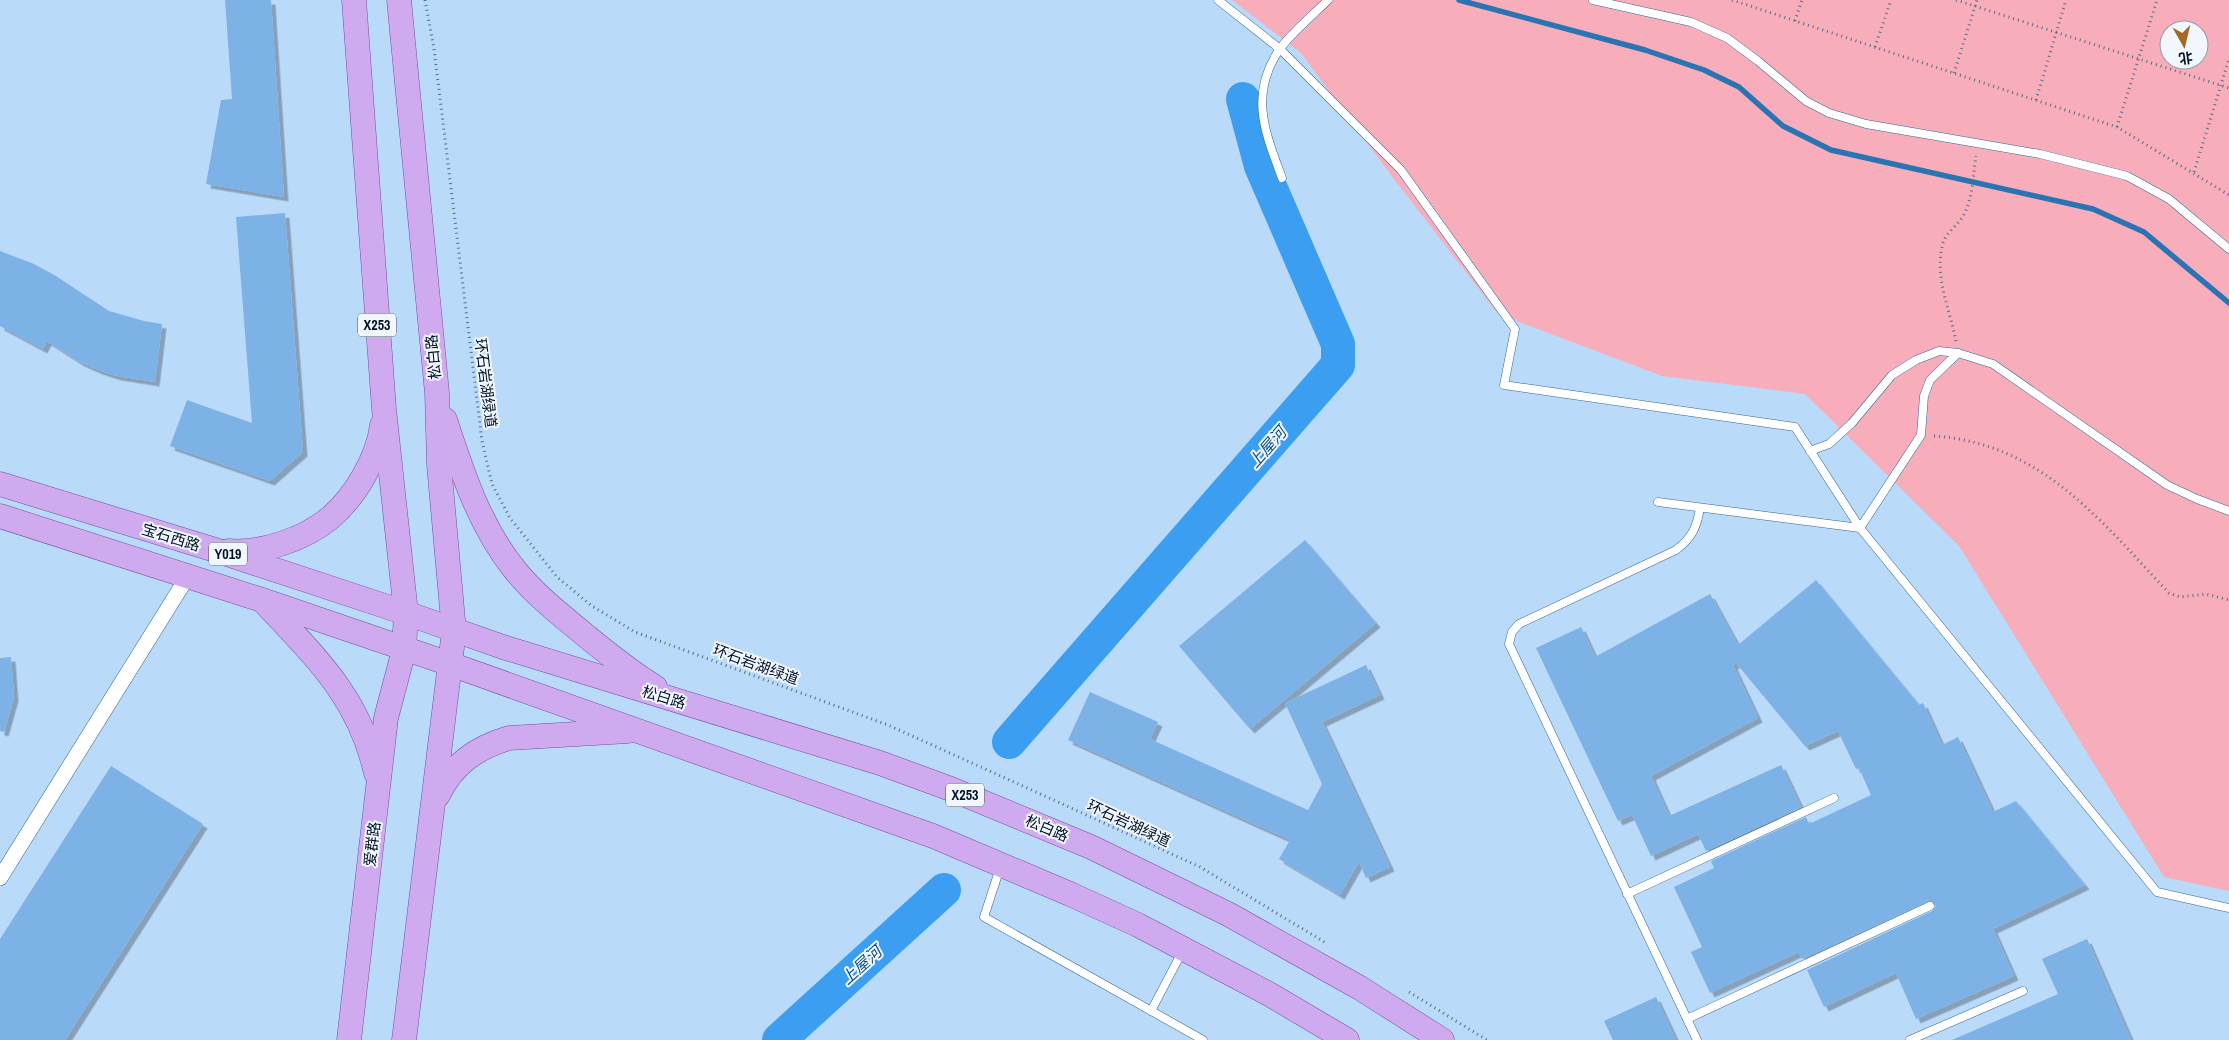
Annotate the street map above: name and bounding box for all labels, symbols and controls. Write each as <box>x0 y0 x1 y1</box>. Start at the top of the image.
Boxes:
north arrow <box>2159 20 2209 70</box>
text: 北 <box>2178 48 2194 68</box>
road number: X253 <box>358 314 396 336</box>
street label: 松白路 <box>421 334 445 380</box>
street label: 环石岩湖绿道 <box>470 337 502 429</box>
water label: 上屋河 <box>1243 419 1293 472</box>
street label: 宝石西路 <box>139 518 203 556</box>
road number: Y019 <box>209 542 247 566</box>
street label: 环石岩湖绿道 <box>710 639 802 689</box>
street label: 松白路 <box>639 680 689 714</box>
road number: X253 <box>946 784 984 806</box>
street label: 环石岩湖绿道 <box>1084 794 1174 852</box>
street label: 松白路 <box>1022 810 1072 846</box>
street label: 爱群路 <box>359 820 385 868</box>
water label: 上屋河 <box>836 939 888 989</box>

